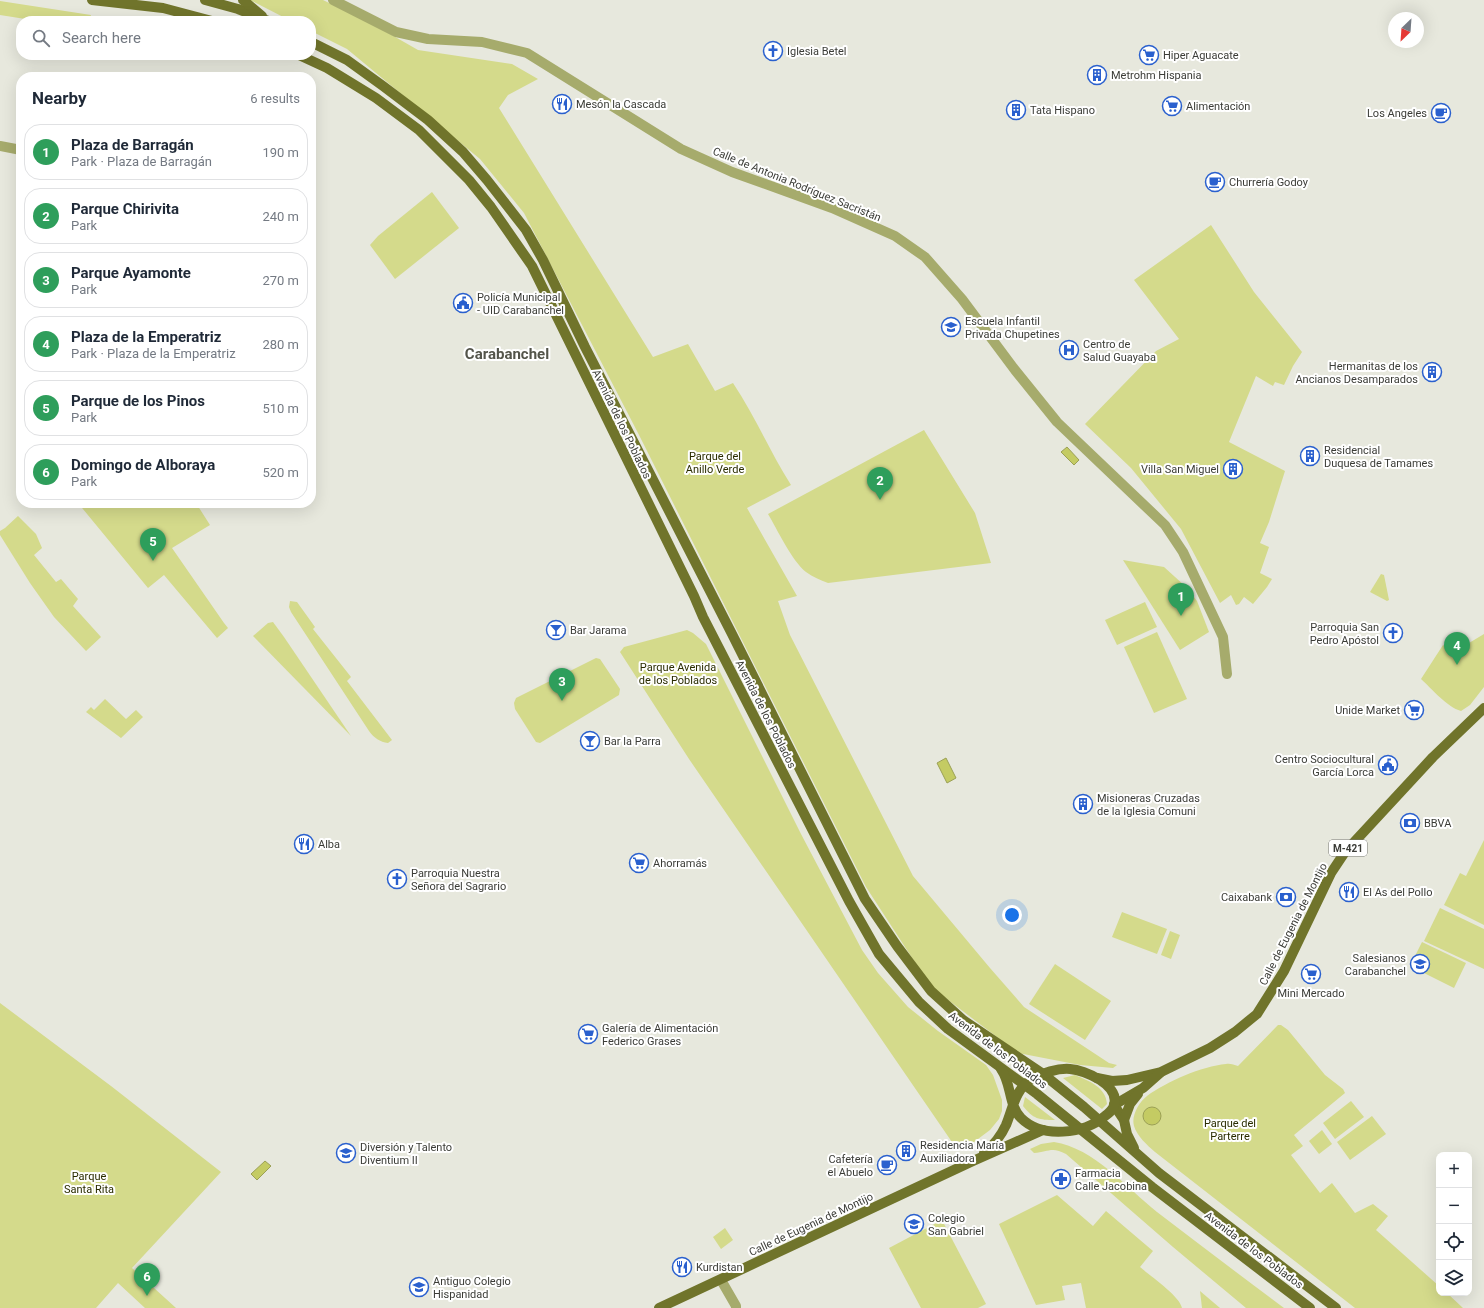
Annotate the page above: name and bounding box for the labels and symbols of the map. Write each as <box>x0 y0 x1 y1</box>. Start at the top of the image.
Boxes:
north arrow <box>1388 12 1424 48</box>
church icon: Iglesia Betel <box>762 40 784 62</box>
supermarket icon: Hiper Aguacate <box>1138 44 1160 66</box>
place label: Iglesia Betel <box>787 45 847 58</box>
place label: Hiper Aguacate <box>1163 49 1239 62</box>
building icon: Metrohm Hispania <box>1086 64 1108 86</box>
place label: Metrohm Hispania <box>1111 69 1201 82</box>
restaurant icon: Mesón la Cascada <box>551 93 573 115</box>
supermarket icon: Alimentación <box>1161 95 1183 117</box>
place label: Mesón la Cascada <box>576 98 666 111</box>
building icon: Tata Hispano <box>1005 99 1027 121</box>
place label: Alimentación <box>1186 100 1250 113</box>
cafe icon: Los Angeles <box>1430 102 1452 124</box>
place label: Tata Hispano <box>1030 104 1095 117</box>
place label: Los Angeles <box>1367 107 1427 120</box>
street label: Calle de Antonia Rodríguez Sacristán <box>711 145 883 224</box>
cafe icon: Churrería Godoy <box>1204 171 1226 193</box>
place label: Churrería Godoy <box>1229 176 1309 189</box>
place label: Policía Municipal - UID Carabanchel <box>477 291 564 317</box>
public building icon: Policía Municipal - UID Carabanchel <box>452 292 474 314</box>
place label: Escuela Infantil Privada Chupetines <box>965 315 1060 341</box>
school or university icon: Escuela Infantil Privada Chupetines <box>940 316 962 338</box>
place label: Centro de Salud Guayaba <box>1083 338 1156 364</box>
hospital icon: Centro de Salud Guayaba <box>1058 339 1080 361</box>
district label: Carabanchel <box>465 345 549 363</box>
place label: Hermanitas de los Ancianos Desamparados <box>1295 360 1418 386</box>
building icon: Hermanitas de los Ancianos Desamparados <box>1421 361 1443 383</box>
street label: Avenida de los Poblados <box>589 367 654 481</box>
place label: Residencial Duquesa de Tamames <box>1324 444 1433 470</box>
building icon: Residencial Duquesa de Tamames <box>1299 445 1321 467</box>
park label: Parque del Anillo Verde <box>686 450 744 476</box>
building icon: Villa San Miguel <box>1222 458 1244 480</box>
place label: Villa San Miguel <box>1141 463 1219 476</box>
pin: 2 <box>867 467 893 500</box>
pin: 5 <box>140 528 166 561</box>
pin: 1 <box>1168 583 1194 616</box>
bar icon: Bar Jarama <box>545 619 567 641</box>
place label: Parroquia San Pedro Apóstol <box>1310 621 1379 647</box>
church icon: Parroquia San Pedro Apóstol <box>1382 622 1404 644</box>
place label: Bar Jarama <box>570 624 626 637</box>
pin: 4 <box>1444 632 1470 665</box>
street label: Avenida de los Poblados <box>733 658 799 771</box>
park label: Parque Avenida de los Poblados <box>639 661 717 687</box>
pin: 3 <box>549 668 575 701</box>
supermarket icon: Unide Market <box>1403 699 1425 721</box>
place label: Unide Market <box>1335 704 1400 717</box>
bar icon: Bar la Parra <box>579 730 601 752</box>
place label: Bar la Parra <box>604 735 661 748</box>
place label: Centro Sociocultural García Lorca <box>1275 753 1374 779</box>
public building icon: Centro Sociocultural García Lorca <box>1377 754 1399 776</box>
place label: Misioneras Cruzadas de la Iglesia Comuni <box>1097 792 1200 818</box>
building icon: Misioneras Cruzadas de la Iglesia Comuni <box>1072 793 1094 815</box>
bank icon: BBVA <box>1399 812 1421 834</box>
place label: BBVA <box>1424 817 1452 830</box>
restaurant icon: Alba <box>293 833 315 855</box>
place label: Alba <box>318 838 340 851</box>
road number: M-421 <box>1329 840 1367 856</box>
supermarket icon: Ahorramás <box>628 852 650 874</box>
place label: Ahorramás <box>653 857 707 870</box>
street label: Calle de Eugenia de Montijo <box>1257 861 1330 988</box>
place label: Parroquia Nuestra Señora del Sagrario <box>411 867 506 893</box>
church icon: Parroquia Nuestra Señora del Sagrario <box>386 868 408 890</box>
restaurant icon: El As del Pollo <box>1338 881 1360 903</box>
bank icon: Caixabank <box>1275 886 1297 908</box>
place label: El As del Pollo <box>1363 886 1432 899</box>
place label: Caixabank <box>1221 891 1272 904</box>
your location <box>1002 905 1022 925</box>
place label: Salesianos Carabanchel <box>1345 952 1406 978</box>
school or university icon: Salesianos Carabanchel <box>1409 953 1431 975</box>
supermarket icon: Mini Mercado <box>1300 963 1322 985</box>
place label: Mini Mercado <box>1277 987 1345 1000</box>
street label: Avenida de los Poblados <box>946 1009 1050 1092</box>
place label: Galería de Alimentación Federico Grases <box>602 1022 718 1048</box>
supermarket icon: Galería de Alimentación Federico Grases <box>577 1023 599 1045</box>
park label: Parque del Parterre <box>1204 1117 1256 1143</box>
place label: Residencia María Auxiliadora <box>920 1139 1004 1165</box>
building icon: Residencia María Auxiliadora <box>895 1140 917 1162</box>
place label: Diversión y Talento Diventium II <box>360 1141 452 1167</box>
school or university icon: Diversión y Talento Diventium II <box>335 1142 357 1164</box>
place label: Cafetería el Abuelo <box>828 1153 873 1179</box>
cafe icon: Cafetería el Abuelo <box>876 1154 898 1176</box>
place label: Farmacia Calle Jacobina <box>1075 1167 1147 1193</box>
pharmacy icon: Farmacia Calle Jacobina <box>1050 1168 1072 1190</box>
park label: Parque Santa Rita <box>64 1170 114 1196</box>
street label: Calle de Eugenia de Montijo <box>747 1190 875 1259</box>
street label: Avenida de los Poblados <box>1202 1209 1306 1292</box>
place label: Colegio San Gabriel <box>928 1212 984 1238</box>
school or university icon: Colegio San Gabriel <box>903 1213 925 1235</box>
restaurant icon: Kurdistan <box>671 1256 693 1278</box>
place label: Kurdistan <box>696 1261 743 1274</box>
pin: 6 <box>134 1263 160 1296</box>
place label: Antiguo Colegio Hispanidad <box>433 1275 511 1301</box>
school or university icon: Antiguo Colegio Hispanidad <box>408 1276 430 1298</box>

